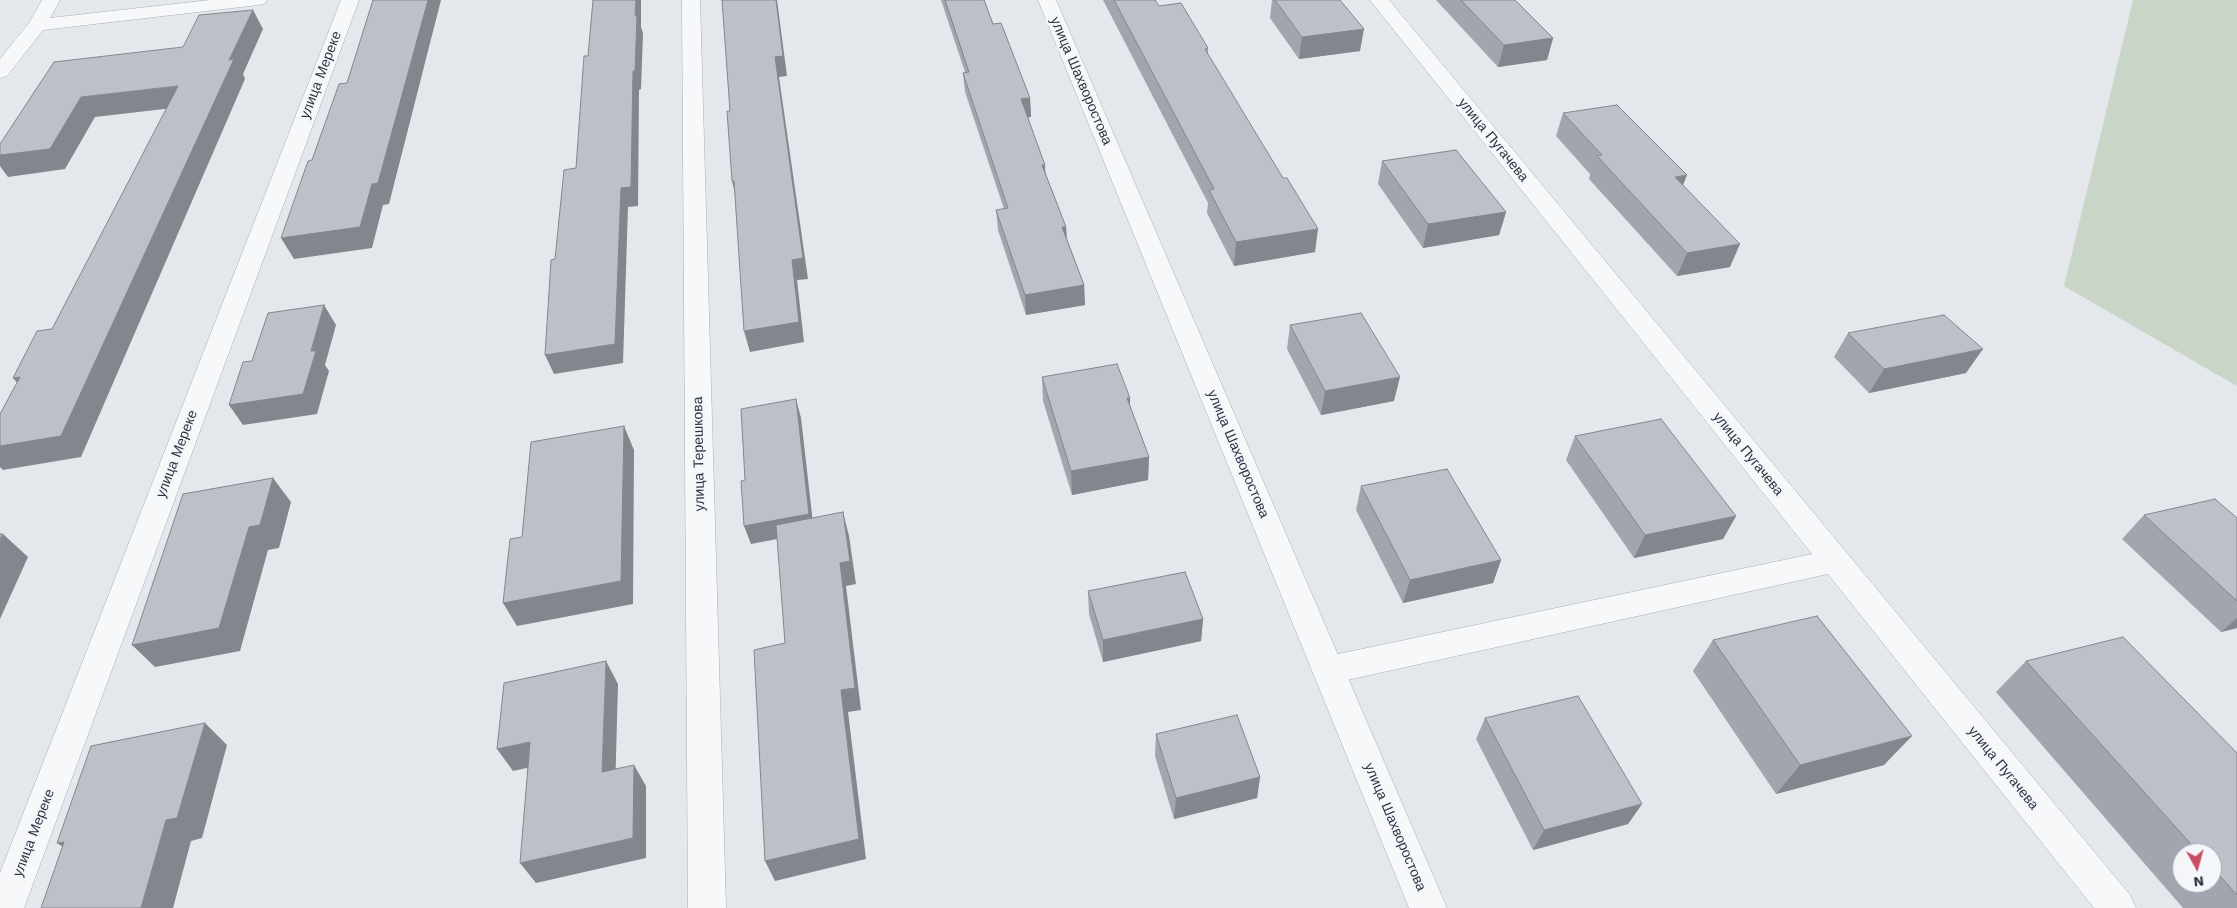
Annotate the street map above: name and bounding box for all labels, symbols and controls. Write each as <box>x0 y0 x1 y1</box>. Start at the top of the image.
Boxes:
street label: улица Шахворостова <box>1046 14 1116 148</box>
street label: улица Мереке <box>297 29 345 121</box>
street label: улица Пугачева <box>1454 95 1532 185</box>
street label: улица Шахворостова <box>1203 387 1273 521</box>
street label: улица Терешкова <box>690 396 708 512</box>
street label: улица Мереке <box>153 408 201 500</box>
street label: улица Пугачева <box>1709 409 1787 499</box>
street label: улица Пугачева <box>1964 723 2042 813</box>
street label: улица Шахворостова <box>1360 760 1430 894</box>
street label: улица Мереке <box>10 787 58 879</box>
north arrow <box>2172 843 2222 893</box>
text: N <box>2193 873 2205 890</box>

